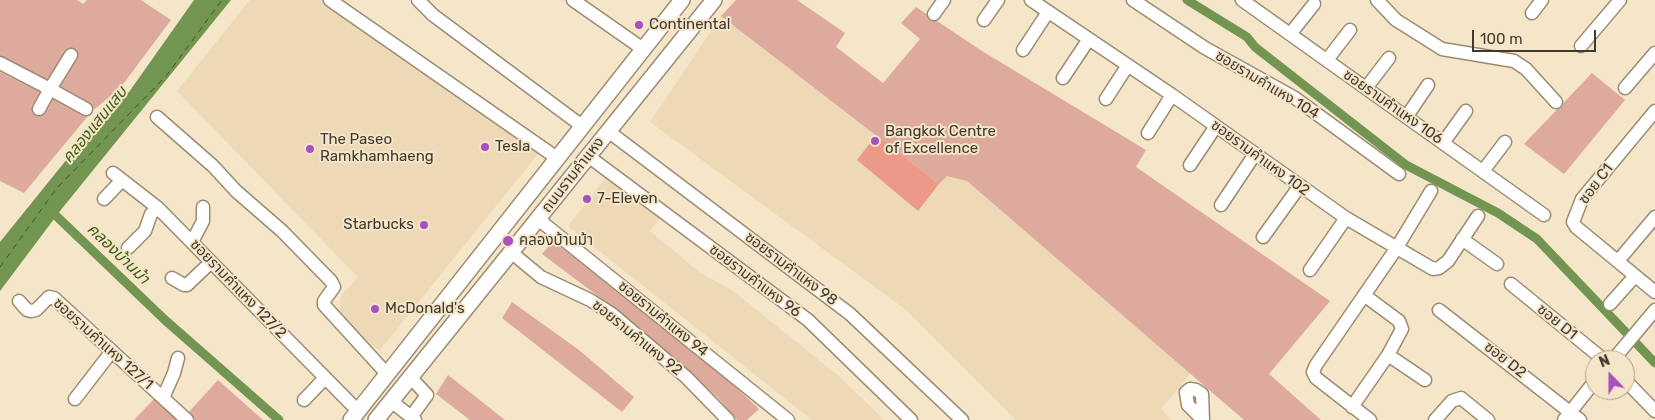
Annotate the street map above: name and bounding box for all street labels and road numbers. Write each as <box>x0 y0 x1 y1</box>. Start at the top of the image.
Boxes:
street label: ซอยรามคําแหง 104 <box>1212 47 1322 123</box>
street label: ซอยรามคําแหง 106 <box>1340 66 1446 148</box>
street label: ซอยรามคําแหง 102 <box>1207 116 1313 200</box>
street label: ถนนรามคำแหง <box>538 134 608 216</box>
street label: ซอย C1 <box>1575 160 1617 208</box>
street label: ซอยรามคําแหง 98 <box>741 228 841 310</box>
street label: ซอยรามคำแหง 127/2 <box>186 236 290 342</box>
street label: ซอยรามคําแหง 96 <box>705 241 805 321</box>
street label: ซอยรามคําแหง 94 <box>614 277 712 361</box>
street label: ซอยรามคำแหง 127/1 <box>49 294 157 394</box>
street label: ซอยรามคําแหง 92 <box>588 296 686 380</box>
street label: ซอย D1 <box>1533 300 1581 344</box>
street label: ซอย D2 <box>1480 338 1530 382</box>

